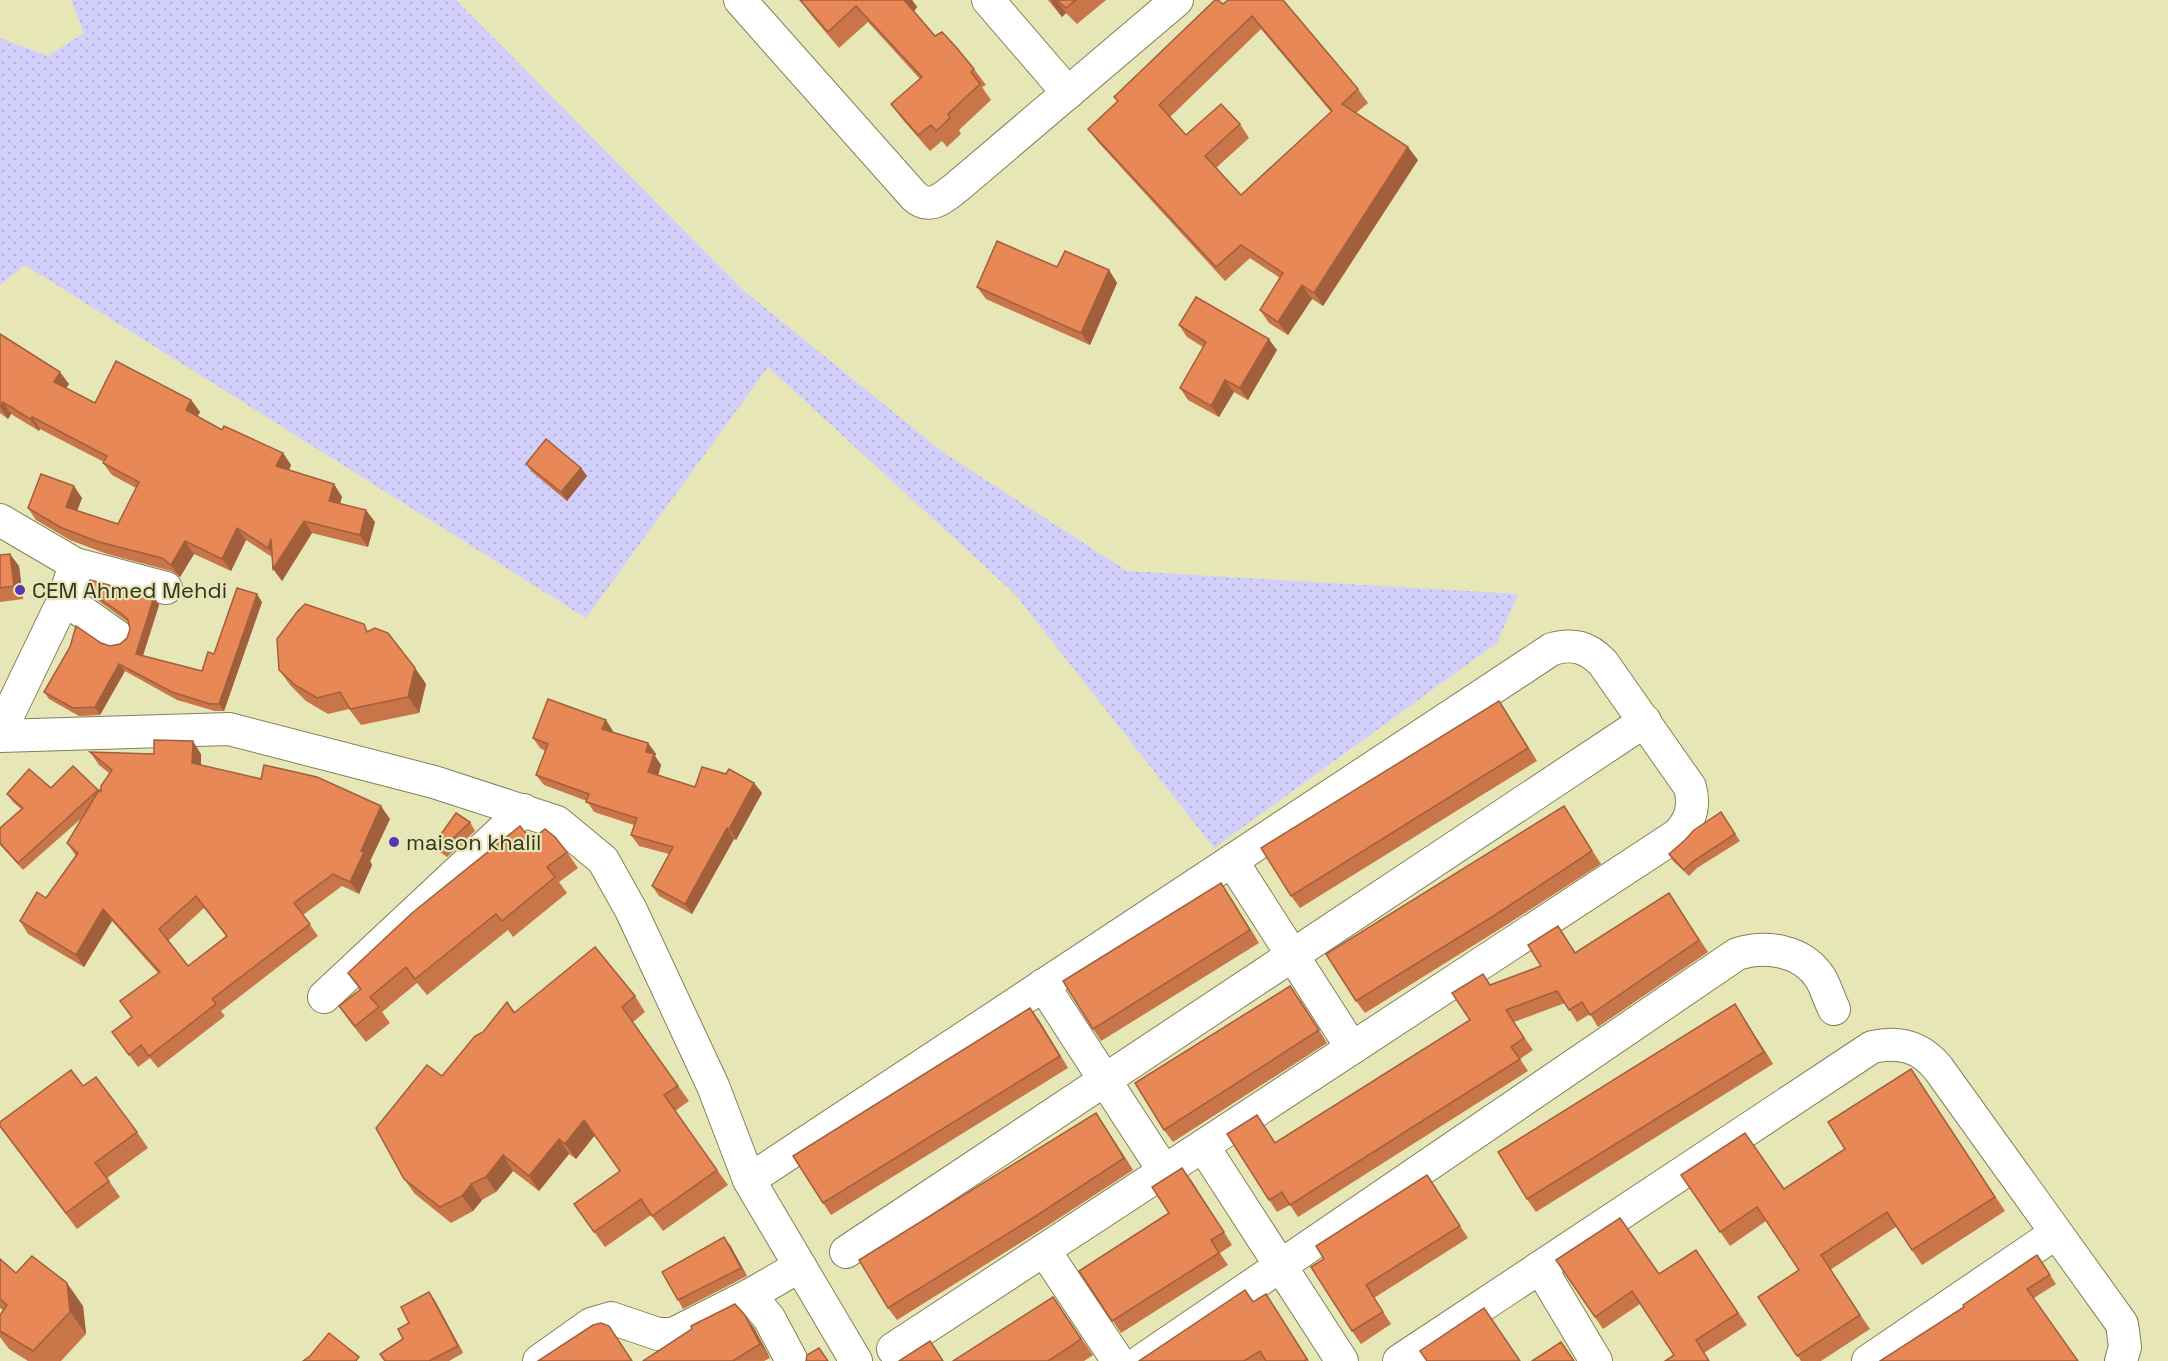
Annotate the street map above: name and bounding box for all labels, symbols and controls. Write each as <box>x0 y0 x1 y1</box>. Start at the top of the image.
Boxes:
place label: CEM Ahmed Mehdi <box>32 576 227 604</box>
marker: CEM Ahmed Mehdi <box>13 583 27 597</box>
place label: maison khalil <box>406 828 541 856</box>
marker: maison khalil <box>387 835 401 849</box>

